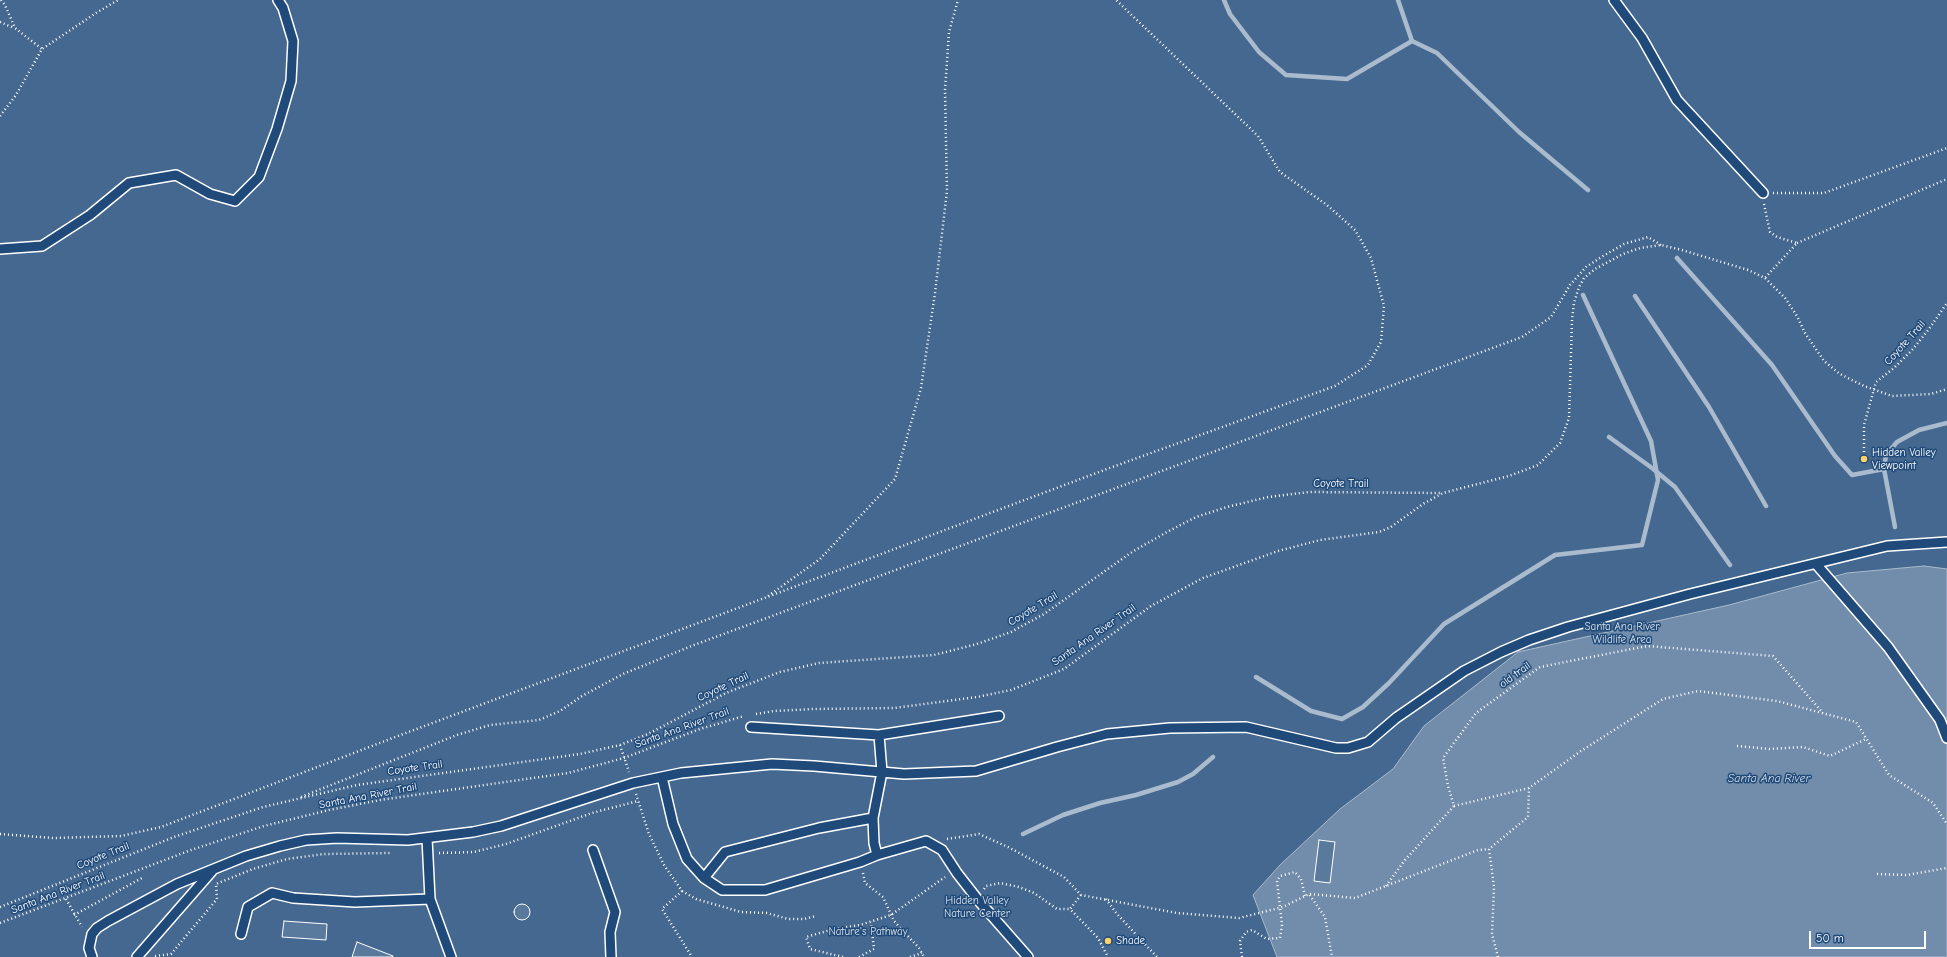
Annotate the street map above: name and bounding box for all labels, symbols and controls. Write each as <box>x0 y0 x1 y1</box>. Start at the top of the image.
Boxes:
street label: Coyote Trail <box>1882 318 1928 368</box>
place label: Hidden Valley Viewpoint <box>1872 446 1936 472</box>
marker: Hidden Valley Viewpoint <box>1859 454 1869 464</box>
street label: Coyote Trail <box>1313 477 1369 491</box>
street label: Coyote Trail <box>1006 589 1060 629</box>
street label: Santa Ana River Trail <box>1050 601 1138 669</box>
park label: Santa Ana River Wildlife Area <box>1584 620 1660 646</box>
street label: old trail <box>1497 659 1533 691</box>
street label: Coyote Trail <box>695 669 751 705</box>
street label: Santa Ana River Trail <box>633 705 731 751</box>
street label: Coyote Trail <box>387 758 443 778</box>
water label: Santa Ana River <box>1728 772 1810 786</box>
street label: Santa Ana River Trail <box>318 780 418 812</box>
street label: Coyote Trail <box>75 839 131 873</box>
street label: Santa Ana River Trail <box>9 869 107 917</box>
park label: Hidden Valley Nature Center <box>944 894 1010 920</box>
scale bar <box>1811 923 1928 949</box>
park label: Nature's Pathway <box>828 925 908 939</box>
text: 50 m <box>1816 931 1844 945</box>
place label: Shade <box>1116 934 1145 948</box>
marker: Shade <box>1103 936 1113 946</box>

